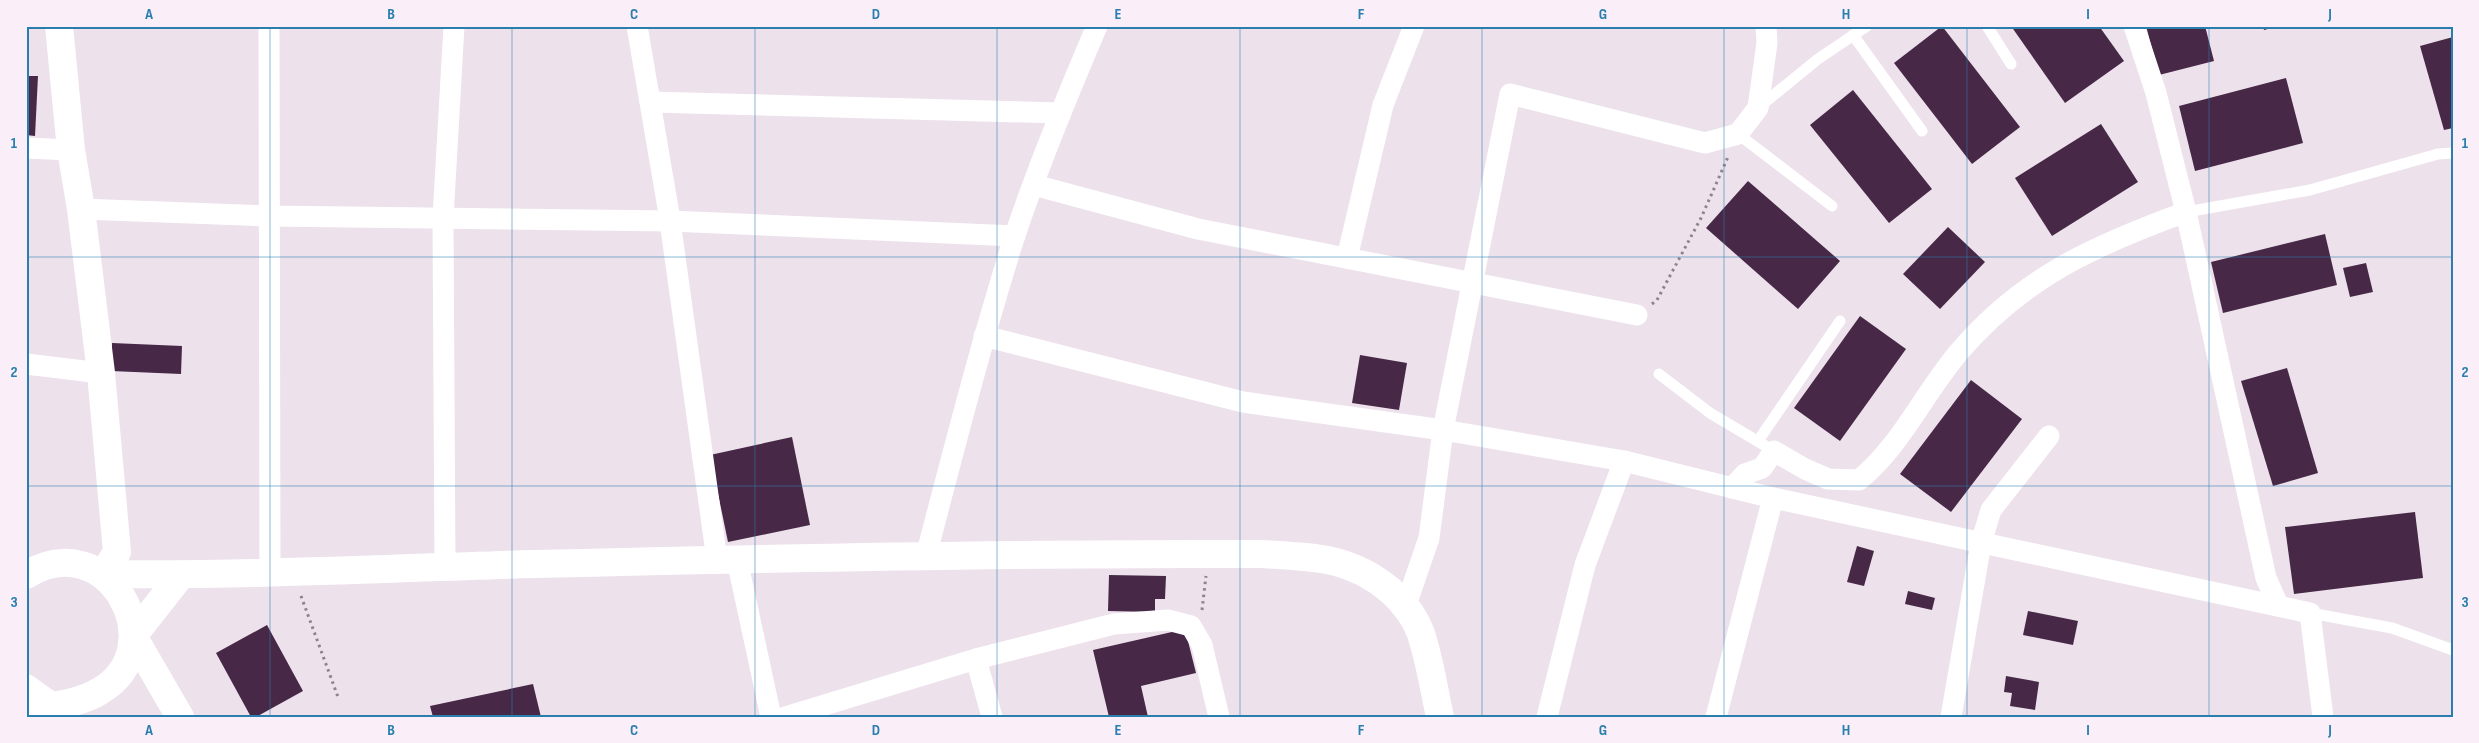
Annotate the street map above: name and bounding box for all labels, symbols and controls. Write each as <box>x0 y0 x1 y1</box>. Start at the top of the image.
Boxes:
text: A <box>144 5 153 24</box>
text: B <box>387 5 395 24</box>
text: C <box>630 5 638 24</box>
text: D <box>872 5 880 24</box>
text: E <box>1115 5 1122 24</box>
text: F <box>1358 5 1365 24</box>
text: G <box>1599 5 1607 24</box>
text: H <box>1842 5 1850 24</box>
text: I <box>2086 5 2090 24</box>
text: J <box>2327 5 2332 24</box>
text: 1 <box>11 134 18 153</box>
text: 1 <box>2462 134 2469 153</box>
text: 2 <box>10 363 18 382</box>
text: 2 <box>2461 363 2469 382</box>
text: 3 <box>10 593 18 612</box>
text: 3 <box>2461 593 2469 612</box>
text: A <box>144 721 153 740</box>
text: B <box>387 721 395 740</box>
text: C <box>630 721 638 740</box>
text: D <box>872 721 880 740</box>
text: E <box>1115 721 1122 740</box>
text: F <box>1358 721 1365 740</box>
text: G <box>1599 721 1607 740</box>
text: H <box>1842 721 1850 740</box>
text: I <box>2086 721 2090 740</box>
text: J <box>2327 721 2332 740</box>

